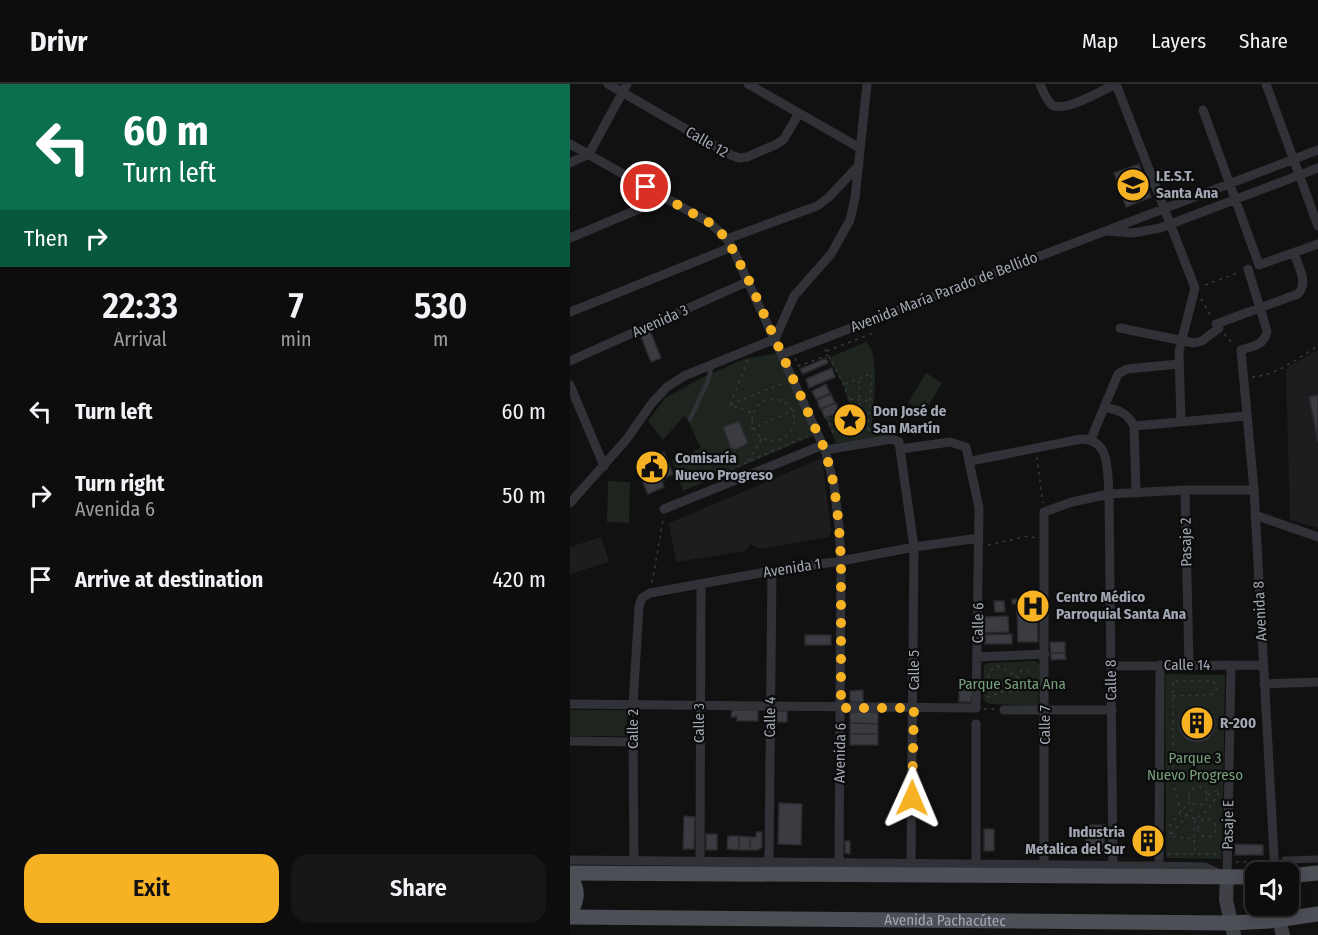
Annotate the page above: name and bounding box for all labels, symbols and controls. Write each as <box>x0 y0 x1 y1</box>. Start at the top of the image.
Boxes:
text: Drivr <box>30 25 88 58</box>
text: Map <box>1082 28 1118 54</box>
text: Layers <box>1151 28 1206 54</box>
text: Share <box>1239 28 1288 54</box>
text: 60 m <box>123 106 209 156</box>
icon: left <box>24 108 102 186</box>
street label: Calle 12 <box>683 123 732 161</box>
text: Turn left <box>123 157 216 189</box>
pin <box>620 161 671 212</box>
school or university icon: I.E.S.T. Santa Ana <box>1115 167 1151 203</box>
place label: I.E.S.T. Santa Ana <box>1156 167 1219 202</box>
icon: arrive <box>629 170 662 203</box>
icon: right <box>80 222 113 255</box>
text: Then <box>24 225 68 252</box>
street label: Avenida María Parado de Bellido <box>848 248 1040 336</box>
text: 22:33 <box>103 284 178 328</box>
text: 7 <box>288 284 304 328</box>
text: 530 <box>414 284 467 328</box>
street label: Avenida 3 <box>629 301 691 341</box>
text: Arrival <box>114 327 167 351</box>
text: min <box>281 327 312 351</box>
text: m <box>433 327 448 351</box>
icon: left <box>24 395 57 428</box>
text: Turn left <box>75 398 153 425</box>
text: 60 m <box>502 398 546 425</box>
place icon: Don José de San Martín <box>832 402 868 438</box>
place label: Don José de San Martín <box>873 402 947 437</box>
public building icon: Comisaría Nuevo Progreso <box>634 449 670 485</box>
place label: Comisaría Nuevo Progreso <box>675 449 773 484</box>
text: Turn right <box>75 470 164 497</box>
icon: right <box>24 479 57 512</box>
text: 50 m <box>502 482 546 509</box>
text: Avenida 6 <box>75 497 155 521</box>
street label: Pasaje 2 <box>1177 517 1195 567</box>
street label: Avenida 1 <box>762 555 822 581</box>
icon: arrive <box>24 563 57 596</box>
text: Arrive at destination <box>75 566 263 593</box>
text: 420 m <box>492 566 546 593</box>
street label: Avenida 8 <box>1249 581 1271 641</box>
hospital icon: Centro Médico Parroquial Santa Ana <box>1015 588 1051 624</box>
place label: Centro Médico Parroquial Santa Ana <box>1056 588 1187 623</box>
street label: Calle 6 <box>969 602 987 644</box>
street label: Calle 5 <box>905 650 923 690</box>
street label: Calle 14 <box>1164 656 1210 674</box>
street label: Calle 8 <box>1102 659 1120 701</box>
park label: Parque Santa Ana <box>958 675 1066 693</box>
street label: Calle 4 <box>761 696 779 738</box>
street label: Calle 3 <box>690 703 708 743</box>
street label: Calle 7 <box>1036 705 1054 745</box>
building icon: R-200 <box>1179 705 1215 741</box>
street label: Calle 2 <box>624 709 642 749</box>
place label: R-200 <box>1220 714 1256 732</box>
street label: Avenida 6 <box>830 723 850 783</box>
park label: Parque 3 Nuevo Progreso <box>1147 749 1243 784</box>
position arrow <box>880 766 944 830</box>
street label: Pasaje E <box>1219 800 1237 850</box>
place label: Industria Metalica del Sur <box>1025 823 1126 858</box>
building icon: Industria Metalica del Sur <box>1130 823 1166 859</box>
button: Exit <box>24 854 279 923</box>
button: Share <box>291 854 546 923</box>
map controls <box>1245 862 1299 916</box>
button: sound <box>1245 862 1299 916</box>
street label: Avenida Pachacútec <box>884 911 1006 930</box>

